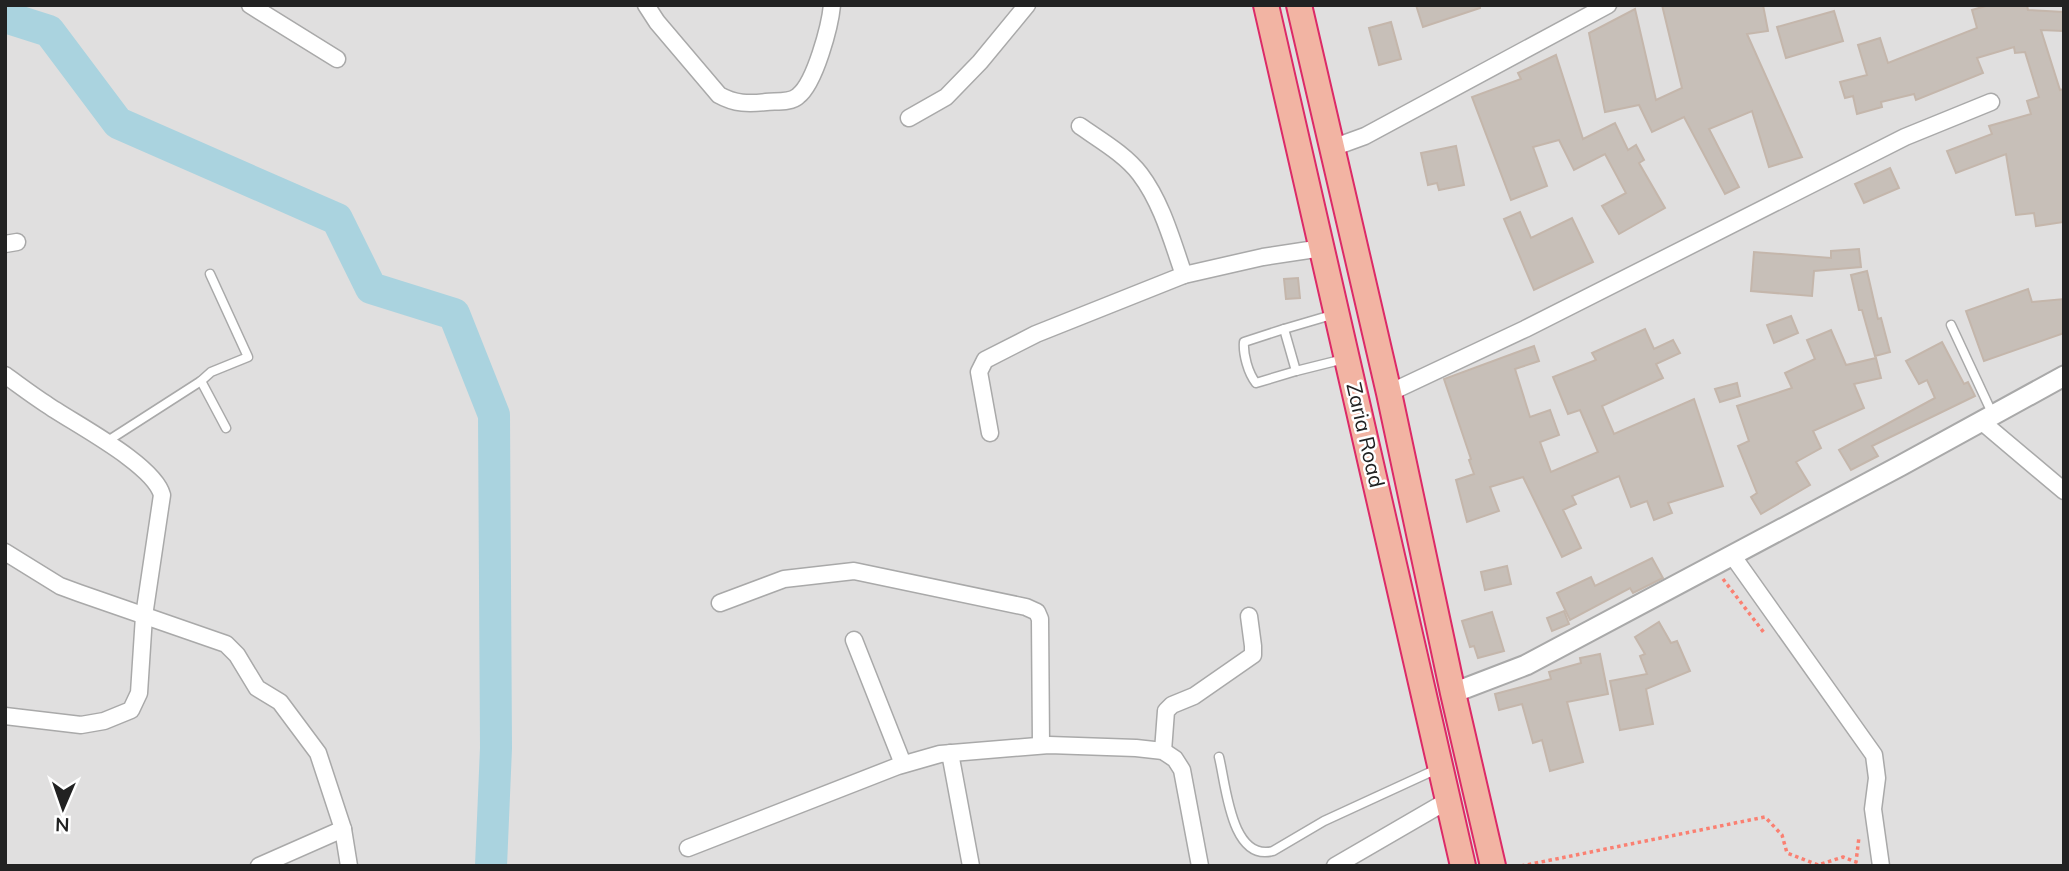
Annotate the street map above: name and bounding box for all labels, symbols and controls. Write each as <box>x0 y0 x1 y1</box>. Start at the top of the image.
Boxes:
street label: Zaria Road <box>1341 380 1391 490</box>
north arrow <box>28 773 98 843</box>
text: N <box>55 813 70 837</box>

